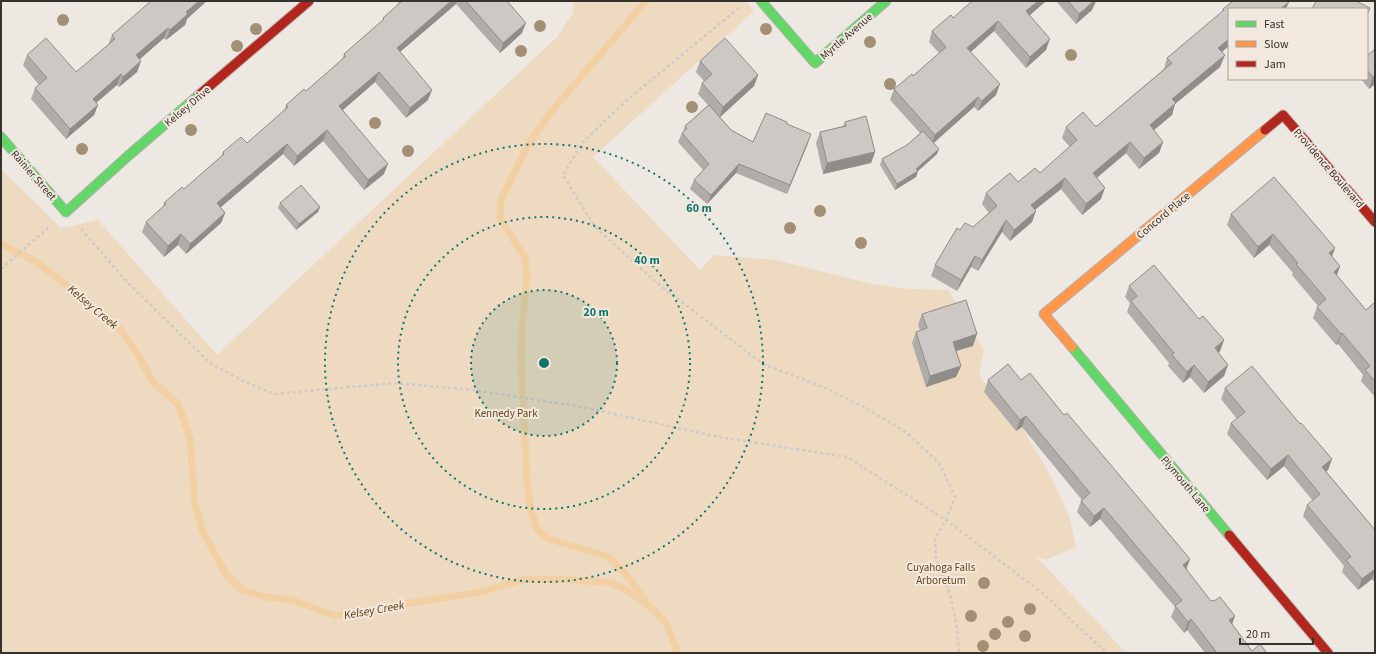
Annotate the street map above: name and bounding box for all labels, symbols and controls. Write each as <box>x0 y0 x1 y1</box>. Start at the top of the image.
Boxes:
legend <box>1228 8 1368 80</box>
street label: Myrtle Avenue <box>817 9 876 63</box>
text: Fast <box>1264 16 1284 33</box>
text: Slow <box>1264 36 1289 53</box>
text: Jam <box>1264 56 1286 73</box>
street label: Kelsey Drive <box>161 82 214 130</box>
street label: Providence Boulevard <box>1290 125 1367 211</box>
street label: Rainier Street <box>8 147 60 204</box>
street label: Concord Place <box>1133 188 1194 242</box>
text: 60 m <box>686 200 712 217</box>
text: 40 m <box>634 252 660 269</box>
water label: Kelsey Creek <box>64 281 122 334</box>
text: 20 m <box>583 304 609 321</box>
centre of rings <box>537 356 551 370</box>
park label: Kennedy Park <box>474 406 538 421</box>
street label: Plymouth Lane <box>1158 453 1214 516</box>
park label: Cuyahoga Falls Arboretum <box>907 560 976 588</box>
water label: Kelsey Creek <box>342 597 406 624</box>
scale bar <box>1240 620 1313 646</box>
text: 20 m <box>1246 626 1270 643</box>

